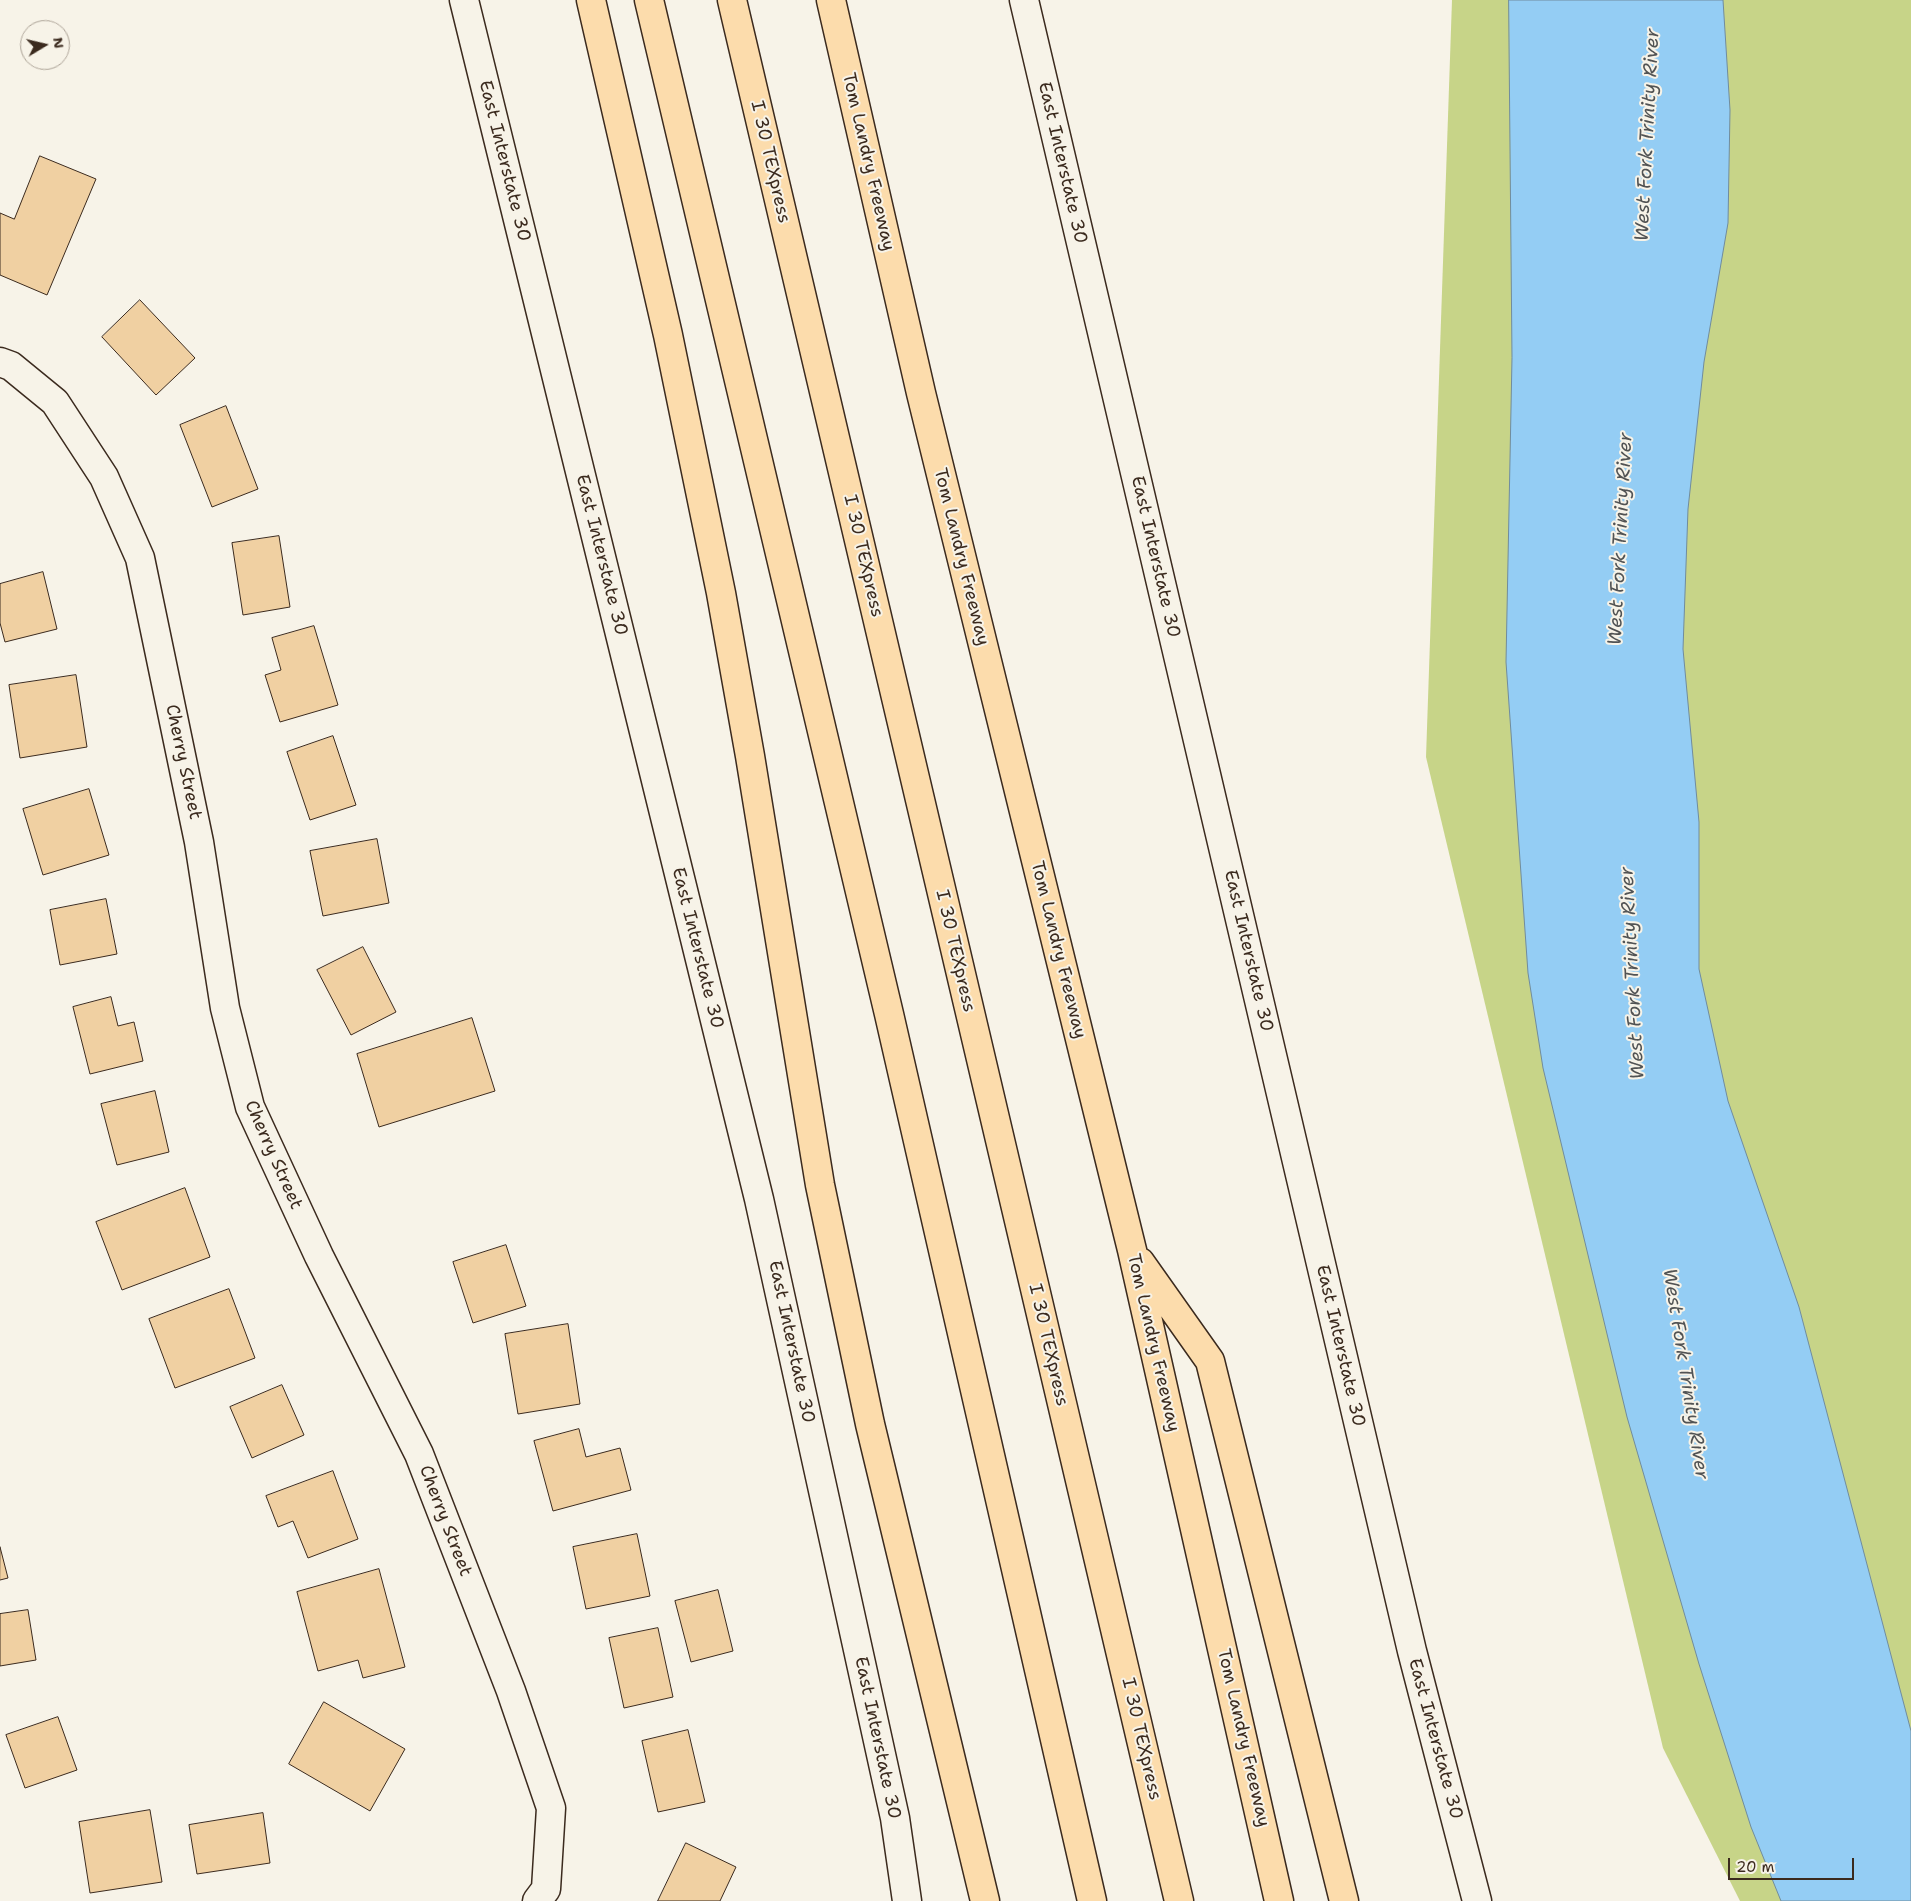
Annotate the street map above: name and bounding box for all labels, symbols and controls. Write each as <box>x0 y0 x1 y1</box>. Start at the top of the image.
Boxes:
north arrow <box>20 20 70 70</box>
water label: West Fork Trinity River <box>1631 28 1665 242</box>
text: N <box>49 36 69 50</box>
street label: Tom Landry Freeway <box>837 71 899 253</box>
street label: East Interstate 30 <box>474 78 534 244</box>
street label: East Interstate 30 <box>1033 80 1091 246</box>
street label: I 30 TEXpress <box>745 99 795 225</box>
water label: West Fork Trinity River <box>1604 432 1638 646</box>
street label: Tom Landry Freeway <box>928 466 994 648</box>
street label: East Interstate 30 <box>571 472 631 638</box>
street label: East Interstate 30 <box>1126 474 1184 640</box>
street label: I 30 TEXpress <box>838 493 888 619</box>
street label: Cherry Street <box>160 703 206 821</box>
street label: Tom Landry Freeway <box>1025 859 1091 1041</box>
street label: East Interstate 30 <box>667 865 727 1031</box>
water label: West Fork Trinity River <box>1616 866 1650 1080</box>
street label: East Interstate 30 <box>1219 868 1277 1034</box>
street label: I 30 TEXpress <box>930 888 980 1014</box>
street label: Cherry Street <box>239 1097 307 1213</box>
street label: Tom Landry Freeway <box>1122 1252 1184 1434</box>
street label: East Interstate 30 <box>763 1259 819 1425</box>
street label: East Interstate 30 <box>1311 1263 1369 1429</box>
water label: West Fork Trinity River <box>1657 1267 1713 1481</box>
street label: I 30 TEXpress <box>1023 1282 1073 1408</box>
street label: Cherry Street <box>414 1463 476 1579</box>
street label: Tom Landry Freeway <box>1212 1647 1274 1829</box>
street label: East Interstate 30 <box>849 1655 905 1821</box>
street label: East Interstate 30 <box>1403 1656 1467 1822</box>
street label: I 30 TEXpress <box>1116 1676 1166 1802</box>
scale bar <box>1731 1848 1857 1880</box>
text: 20 m <box>1736 1857 1775 1877</box>

